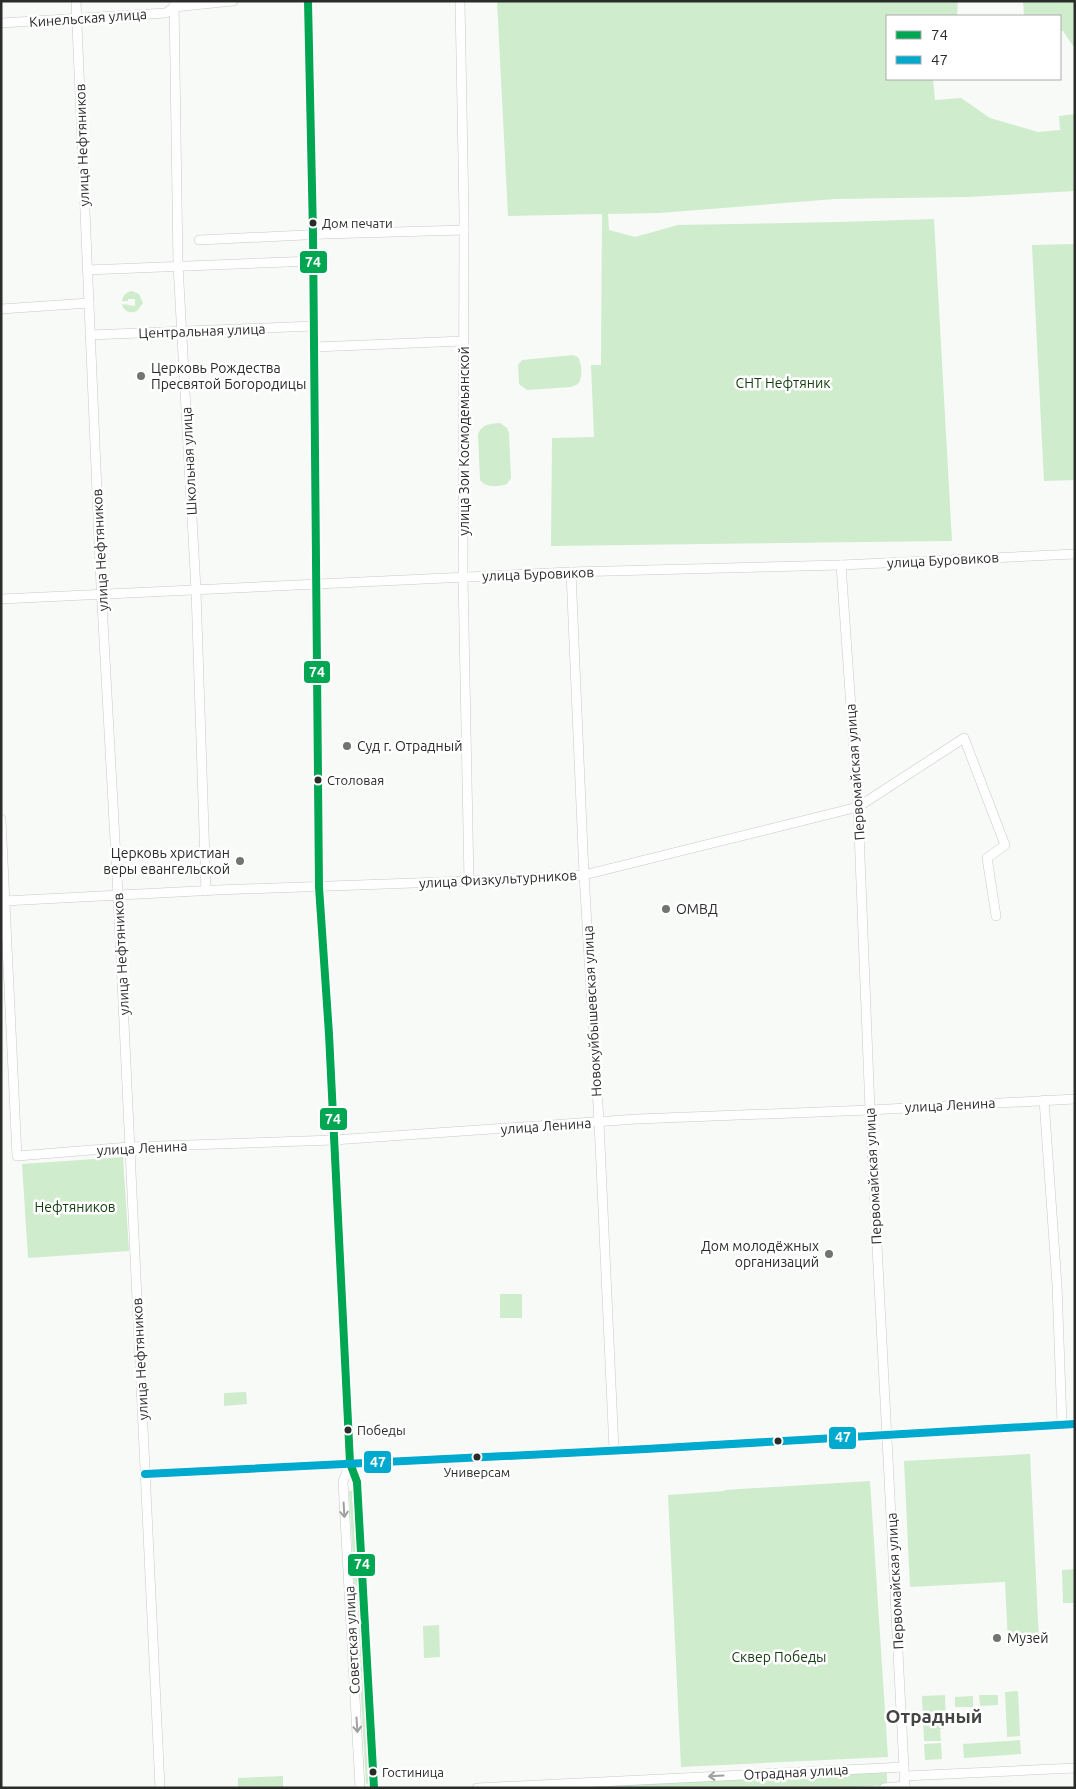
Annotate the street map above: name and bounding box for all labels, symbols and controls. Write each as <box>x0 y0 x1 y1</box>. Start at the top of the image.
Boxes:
street label: Кинельская улица <box>29 6 147 30</box>
legend <box>886 15 1061 80</box>
text: 74 <box>931 26 948 43</box>
text: 47 <box>931 51 948 68</box>
street label: улица Нефтяников <box>72 83 92 207</box>
place label: Дом печати <box>322 216 393 230</box>
marker: Дом печати <box>308 218 318 228</box>
line badge: 74 <box>299 250 328 274</box>
text: 74 <box>305 254 321 270</box>
street label: Центральная улица <box>138 321 266 341</box>
street label: улица Зои Космодемьянской <box>456 346 472 536</box>
place label: Церковь Рождества Пресвятой Богородицы <box>151 360 306 392</box>
marker: Церковь Рождества Пресвятой Богородицы <box>135 370 147 382</box>
park label: СНТ Нефтяник <box>736 375 830 391</box>
street label: Школьная улица <box>178 406 200 516</box>
street label: улица Нефтяников <box>89 488 111 612</box>
street label: улица Буровиков <box>887 549 999 571</box>
street label: улица Буровиков <box>482 564 594 584</box>
line badge: 74 <box>303 660 331 684</box>
text: 74 <box>309 664 325 680</box>
street label: Первомайская улица <box>842 703 868 841</box>
place label: Суд г. Отрадный <box>357 738 462 754</box>
marker: Суд г. Отрадный <box>341 740 353 752</box>
place label: Столовая <box>327 773 384 787</box>
marker: Столовая <box>313 775 323 785</box>
place label: Церковь христиан веры евангельской <box>103 845 230 877</box>
marker: Церковь христиан веры евангельской <box>234 855 246 867</box>
street label: улица Физкультурников <box>419 867 577 891</box>
street label: улица Нефтяников <box>110 892 132 1016</box>
place label: ОМВД <box>676 901 718 917</box>
marker: ОМВД <box>660 903 672 915</box>
street label: Новокуйбышевская улица <box>580 925 604 1097</box>
street label: улица Ленина <box>904 1095 996 1115</box>
line badge: 74 <box>319 1107 348 1131</box>
street label: Первомайская улица <box>861 1107 885 1245</box>
text: 74 <box>325 1111 341 1127</box>
street label: улица Ленина <box>500 1115 592 1137</box>
street label: улица Ленина <box>96 1138 188 1158</box>
park label: Нефтяников <box>34 1199 116 1215</box>
place label: Дом молодёжных организаций <box>701 1238 819 1270</box>
marker: Дом молодёжных организаций <box>823 1248 835 1260</box>
street label: улица Нефтяников <box>129 1297 151 1421</box>
place label: Победы <box>357 1423 406 1437</box>
marker: Победы <box>343 1425 353 1435</box>
line badge: 47 <box>828 1426 857 1450</box>
text: 47 <box>835 1429 851 1445</box>
unlabelled marker <box>773 1436 783 1446</box>
line badge: 47 <box>363 1450 392 1474</box>
marker: Универсам <box>472 1452 482 1462</box>
text: 47 <box>370 1454 386 1470</box>
place label: Универсам <box>444 1465 510 1479</box>
one-way arrow <box>340 1502 349 1518</box>
street label: Первомайская улица <box>883 1512 907 1650</box>
line badge: 74 <box>347 1553 376 1577</box>
text: 74 <box>354 1556 370 1572</box>
street label: Советская улица <box>341 1585 363 1695</box>
place label: Музей <box>1007 1630 1049 1646</box>
marker: Музей <box>991 1632 1003 1644</box>
park label: Сквер Победы <box>731 1649 827 1665</box>
district label: Отрадный <box>886 1705 982 1727</box>
one-way arrow <box>352 1717 361 1733</box>
street label: Отрадная улица <box>743 1761 849 1783</box>
place label: Гостиница <box>382 1765 444 1779</box>
marker: Гостиница <box>368 1767 378 1777</box>
one-way arrow <box>708 1772 724 1781</box>

